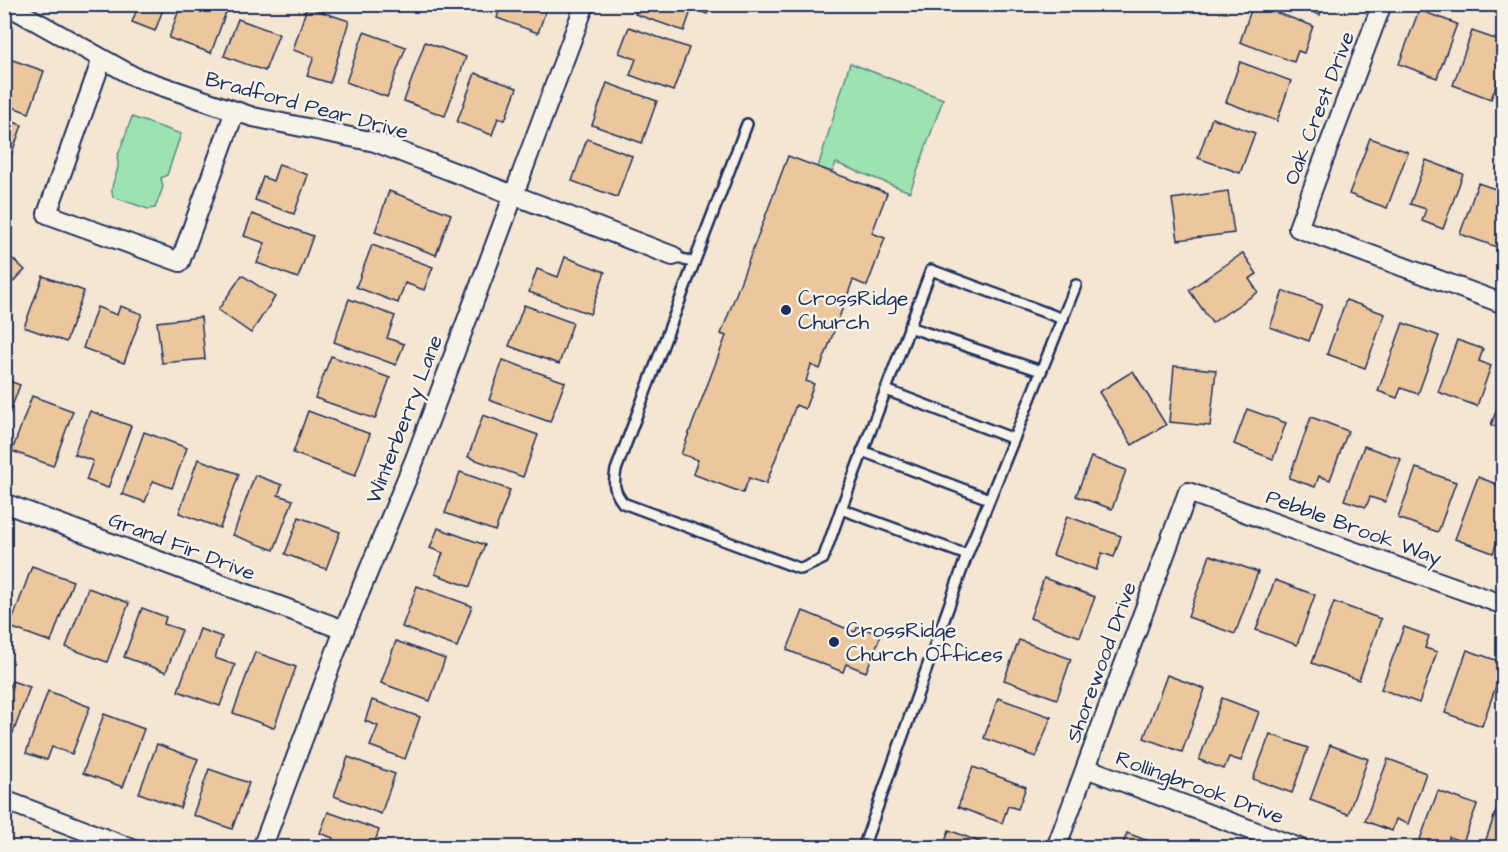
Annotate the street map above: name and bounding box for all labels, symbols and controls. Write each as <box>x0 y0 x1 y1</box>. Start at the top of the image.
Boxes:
street label: Oak Crest Drive <box>1277 27 1362 189</box>
street label: Bradford Pear Drive <box>202 64 412 147</box>
place label: CrossRidge Church <box>798 284 908 337</box>
marker: CrossRidge Church <box>779 303 793 317</box>
street label: Winterberry Lane <box>359 331 452 508</box>
street label: Pebble Brook Way <box>1261 482 1446 575</box>
street label: Grand Fir Drive <box>104 505 259 588</box>
street label: Shorewood Drive <box>1059 578 1144 747</box>
place label: CrossRidge Church Offices <box>846 616 1003 669</box>
marker: CrossRidge Church Offices <box>827 635 841 649</box>
street label: Rollingbrook Drive <box>1111 744 1288 833</box>

